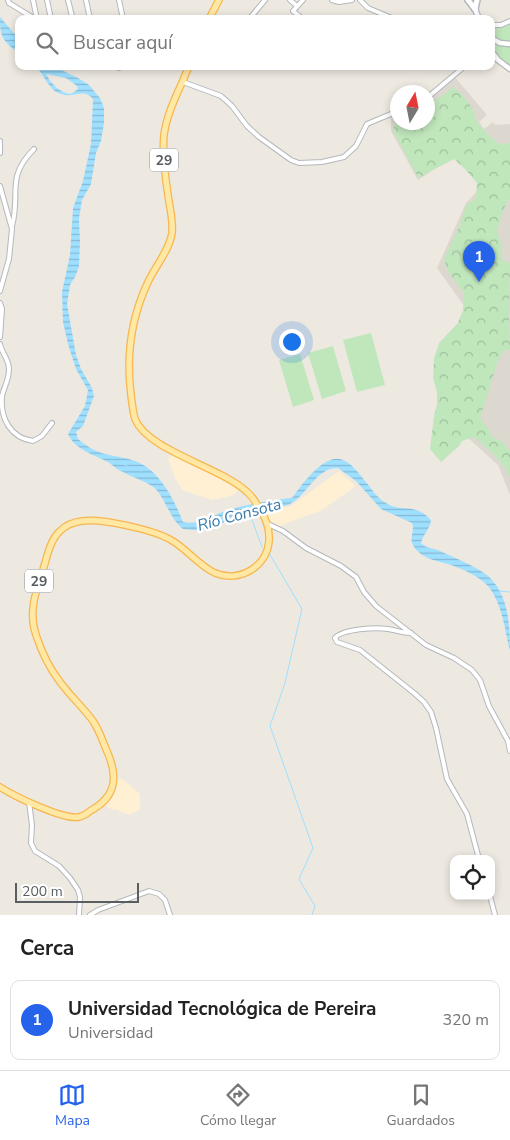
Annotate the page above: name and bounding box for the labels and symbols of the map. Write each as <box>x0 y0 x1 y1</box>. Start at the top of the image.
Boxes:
north arrow <box>390 85 435 130</box>
road number: 29 <box>150 148 178 172</box>
pin: 1 <box>463 241 495 282</box>
your location <box>279 329 305 355</box>
water label: Río Consota <box>195 493 284 537</box>
road number: 29 <box>25 570 53 592</box>
scale bar <box>15 880 139 903</box>

